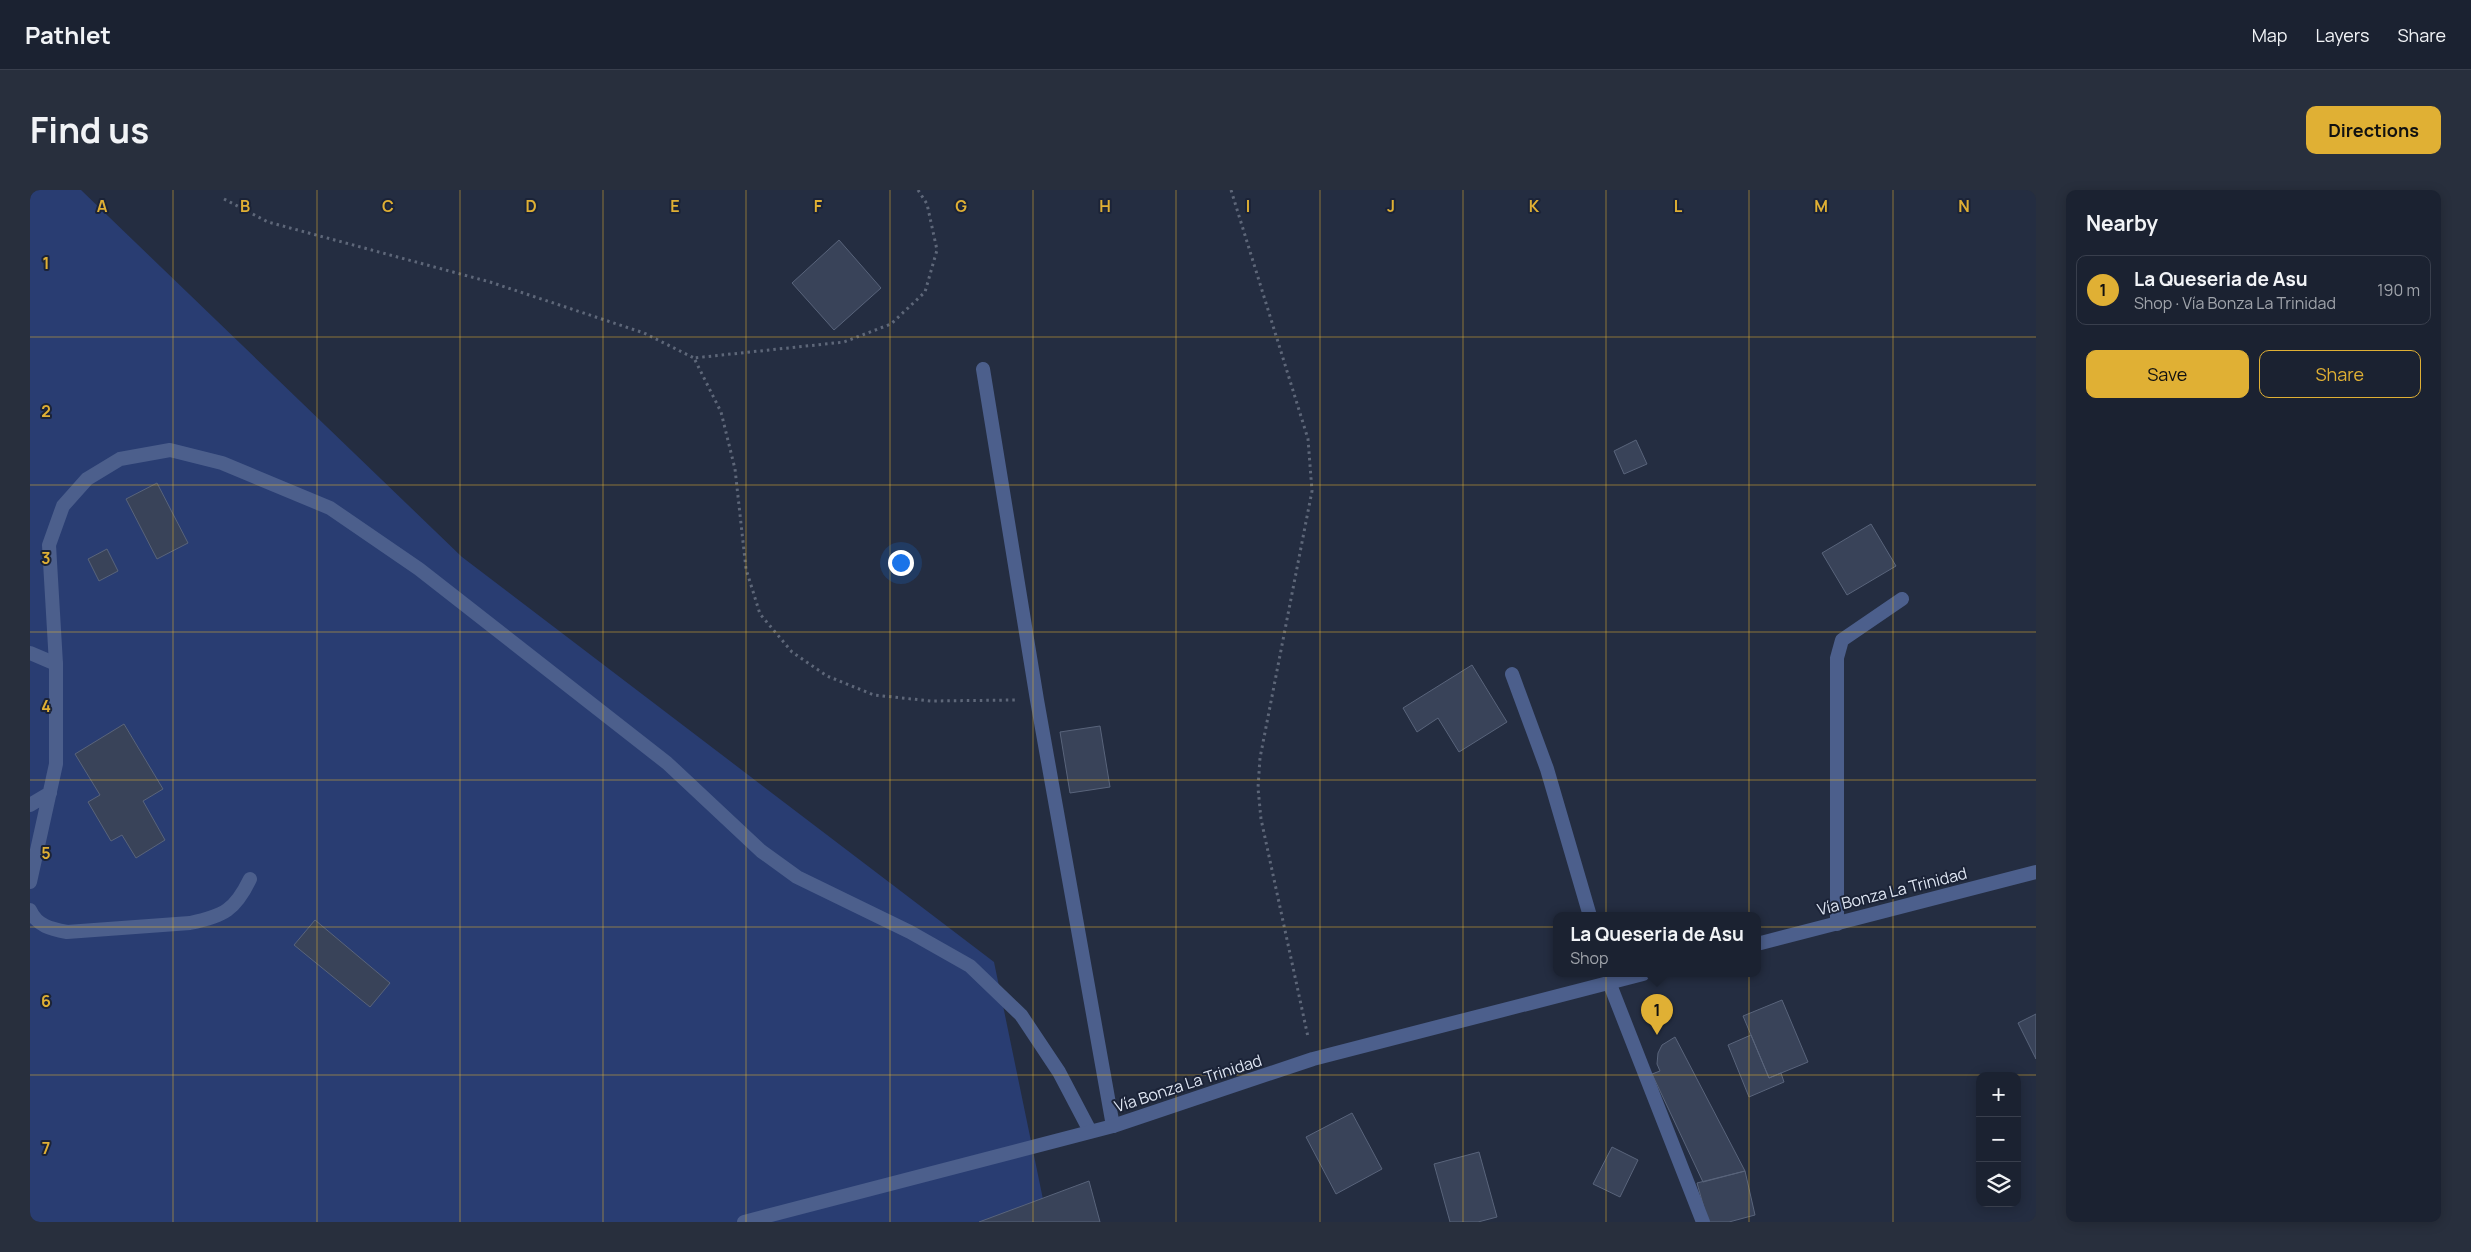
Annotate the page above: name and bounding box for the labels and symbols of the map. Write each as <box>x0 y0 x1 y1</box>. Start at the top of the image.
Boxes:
text: A <box>97 195 108 217</box>
text: B <box>240 195 250 217</box>
text: C <box>382 195 394 217</box>
text: D <box>525 195 537 217</box>
text: E <box>670 195 680 217</box>
text: F <box>814 195 823 217</box>
text: G <box>955 195 967 217</box>
text: H <box>1099 195 1111 217</box>
text: I <box>1246 195 1250 217</box>
text: J <box>1387 195 1395 217</box>
text: K <box>1529 195 1540 217</box>
text: L <box>1674 195 1683 217</box>
text: M <box>1814 195 1828 217</box>
text: N <box>1958 195 1970 217</box>
text: 1 <box>42 252 50 274</box>
text: 2 <box>41 400 51 422</box>
text: 3 <box>41 547 51 569</box>
your location <box>888 550 914 576</box>
text: 4 <box>41 695 51 717</box>
text: 5 <box>41 842 51 864</box>
street label: Vía Bonza La Trinidad <box>1815 862 1969 920</box>
text: 6 <box>41 990 51 1012</box>
pin: 1 <box>1641 994 1673 1035</box>
street label: Vía Bonza La Trinidad <box>1112 1049 1264 1117</box>
text: 7 <box>42 1137 50 1159</box>

